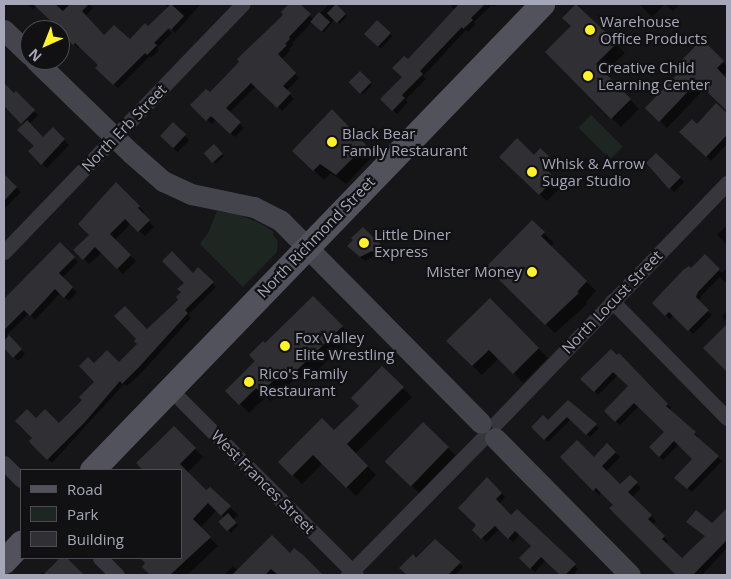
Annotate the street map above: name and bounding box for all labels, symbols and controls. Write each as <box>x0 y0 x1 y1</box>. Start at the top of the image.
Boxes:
place label: Warehouse Office Products <box>600 12 707 47</box>
north arrow <box>20 20 70 70</box>
marker: Warehouse Office Products <box>584 24 596 36</box>
text: N <box>24 45 46 66</box>
place label: Creative Child Learning Center <box>598 58 710 93</box>
marker: Creative Child Learning Center <box>582 70 594 82</box>
street label: North Erb Street <box>78 81 170 175</box>
place label: Black Bear Family Restaurant <box>342 124 468 159</box>
marker: Black Bear Family Restaurant <box>326 136 338 148</box>
place label: Whisk & Arrow Sugar Studio <box>542 154 645 189</box>
marker: Whisk & Arrow Sugar Studio <box>526 166 538 178</box>
street label: North Richmond Street <box>253 173 379 301</box>
place label: Little Diner Express <box>374 225 451 260</box>
marker: Little Diner Express <box>358 237 370 249</box>
street label: North Locust Street <box>558 247 666 357</box>
place label: Mister Money <box>426 263 522 281</box>
marker: Mister Money <box>526 266 538 278</box>
place label: Fox Valley Elite Wrestling <box>295 328 394 363</box>
marker: Fox Valley Elite Wrestling <box>279 340 291 352</box>
place label: Rico's Family Restaurant <box>259 364 348 399</box>
marker: Rico's Family Restaurant <box>243 376 255 388</box>
street label: West Frances Street <box>208 427 318 537</box>
legend <box>20 469 182 559</box>
text: Road <box>67 479 103 499</box>
text: Park <box>67 504 98 524</box>
text: Building <box>67 529 124 549</box>

